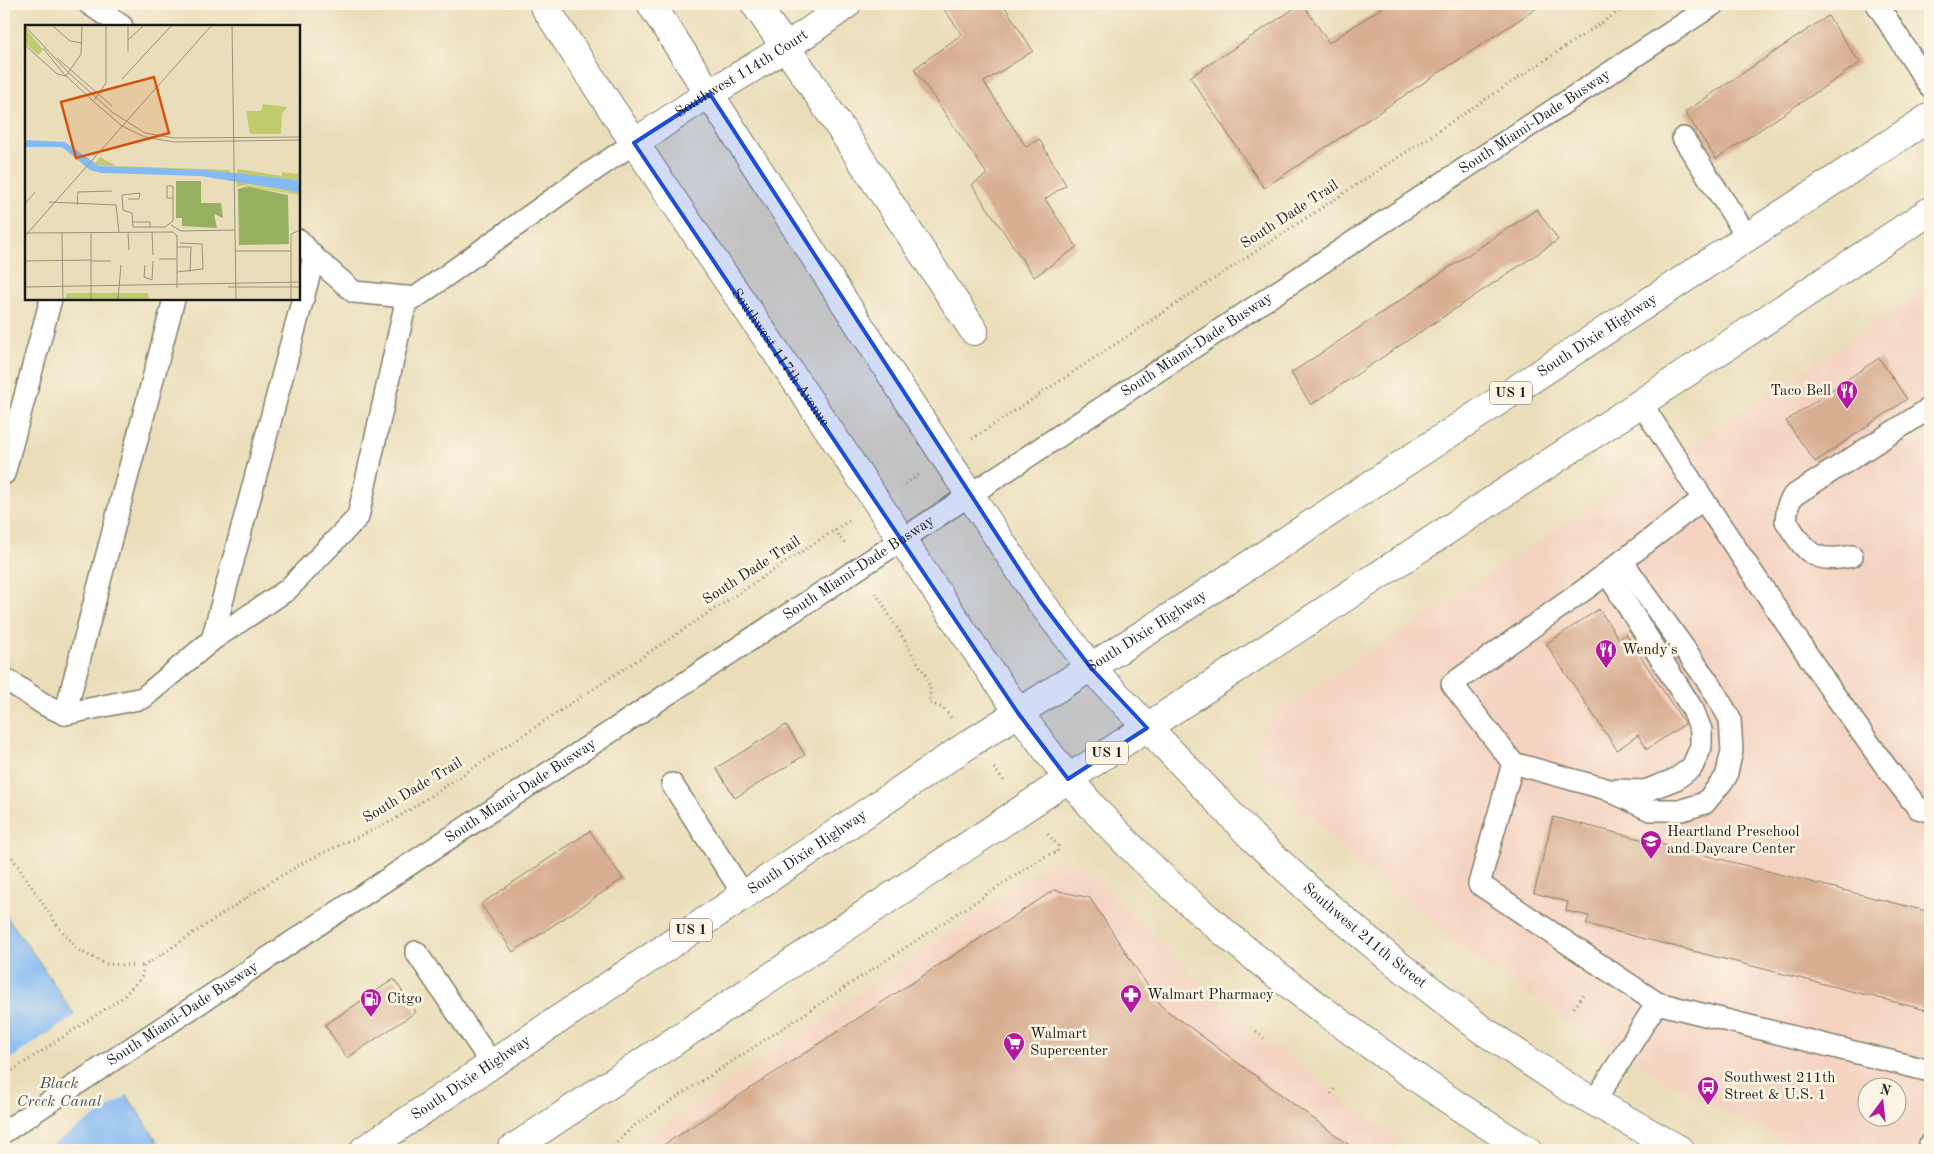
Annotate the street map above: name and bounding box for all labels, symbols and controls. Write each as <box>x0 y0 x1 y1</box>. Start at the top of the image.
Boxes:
inset map <box>25 25 300 300</box>
street label: Southwest 114th Court <box>673 27 811 121</box>
street label: South Miami-Dade Busway <box>1457 67 1613 177</box>
street label: South Dade Trail <box>1239 178 1341 252</box>
street label: Southwest 117th Avenue <box>728 286 832 430</box>
street label: South Miami-Dade Busway <box>1119 290 1275 400</box>
street label: South Dixie Highway <box>1535 291 1660 380</box>
restaurant icon: Taco Bell <box>1835 379 1859 410</box>
road number: US 1 <box>1490 382 1532 404</box>
place label: Taco Bell <box>1770 384 1831 399</box>
street label: South Miami-Dade Busway <box>781 513 937 623</box>
street label: South Dade Trail <box>701 534 803 608</box>
street label: South Dixie Highway <box>1084 587 1210 675</box>
restaurant icon: Wendy's <box>1594 638 1618 669</box>
place label: Wendy's <box>1622 643 1677 658</box>
street label: South Miami-Dade Busway <box>443 736 599 846</box>
road number: US 1 <box>1086 741 1128 764</box>
street label: South Dade Trail <box>361 756 465 826</box>
street label: South Dixie Highway <box>745 807 870 898</box>
place label: Heartland Preschool and Daycare Center <box>1667 825 1800 857</box>
school or university icon: Heartland Preschool and Daycare Center <box>1639 829 1663 860</box>
street label: Southwest 211th Street <box>1300 880 1429 991</box>
road number: US 1 <box>670 918 712 942</box>
street label: South Miami-Dade Busway <box>105 959 261 1069</box>
pharmacy icon: Walmart Pharmacy <box>1119 983 1143 1014</box>
fuel station icon: Citgo <box>359 987 383 1018</box>
place label: Walmart Pharmacy <box>1147 988 1274 1003</box>
place label: Citgo <box>387 992 422 1007</box>
place label: Walmart Supercenter <box>1030 1027 1108 1059</box>
supermarket icon: Walmart Supercenter <box>1002 1031 1026 1062</box>
street label: South Dixie Highway <box>409 1033 533 1123</box>
place label: Southwest 211th Street & U.S. 1 <box>1724 1071 1835 1103</box>
bus stop icon: Southwest 211th Street & U.S. 1 <box>1696 1075 1720 1106</box>
water label: Black Creek Canal <box>17 1076 102 1110</box>
north arrow <box>1856 1076 1906 1126</box>
text: N <box>1878 1082 1892 1099</box>

